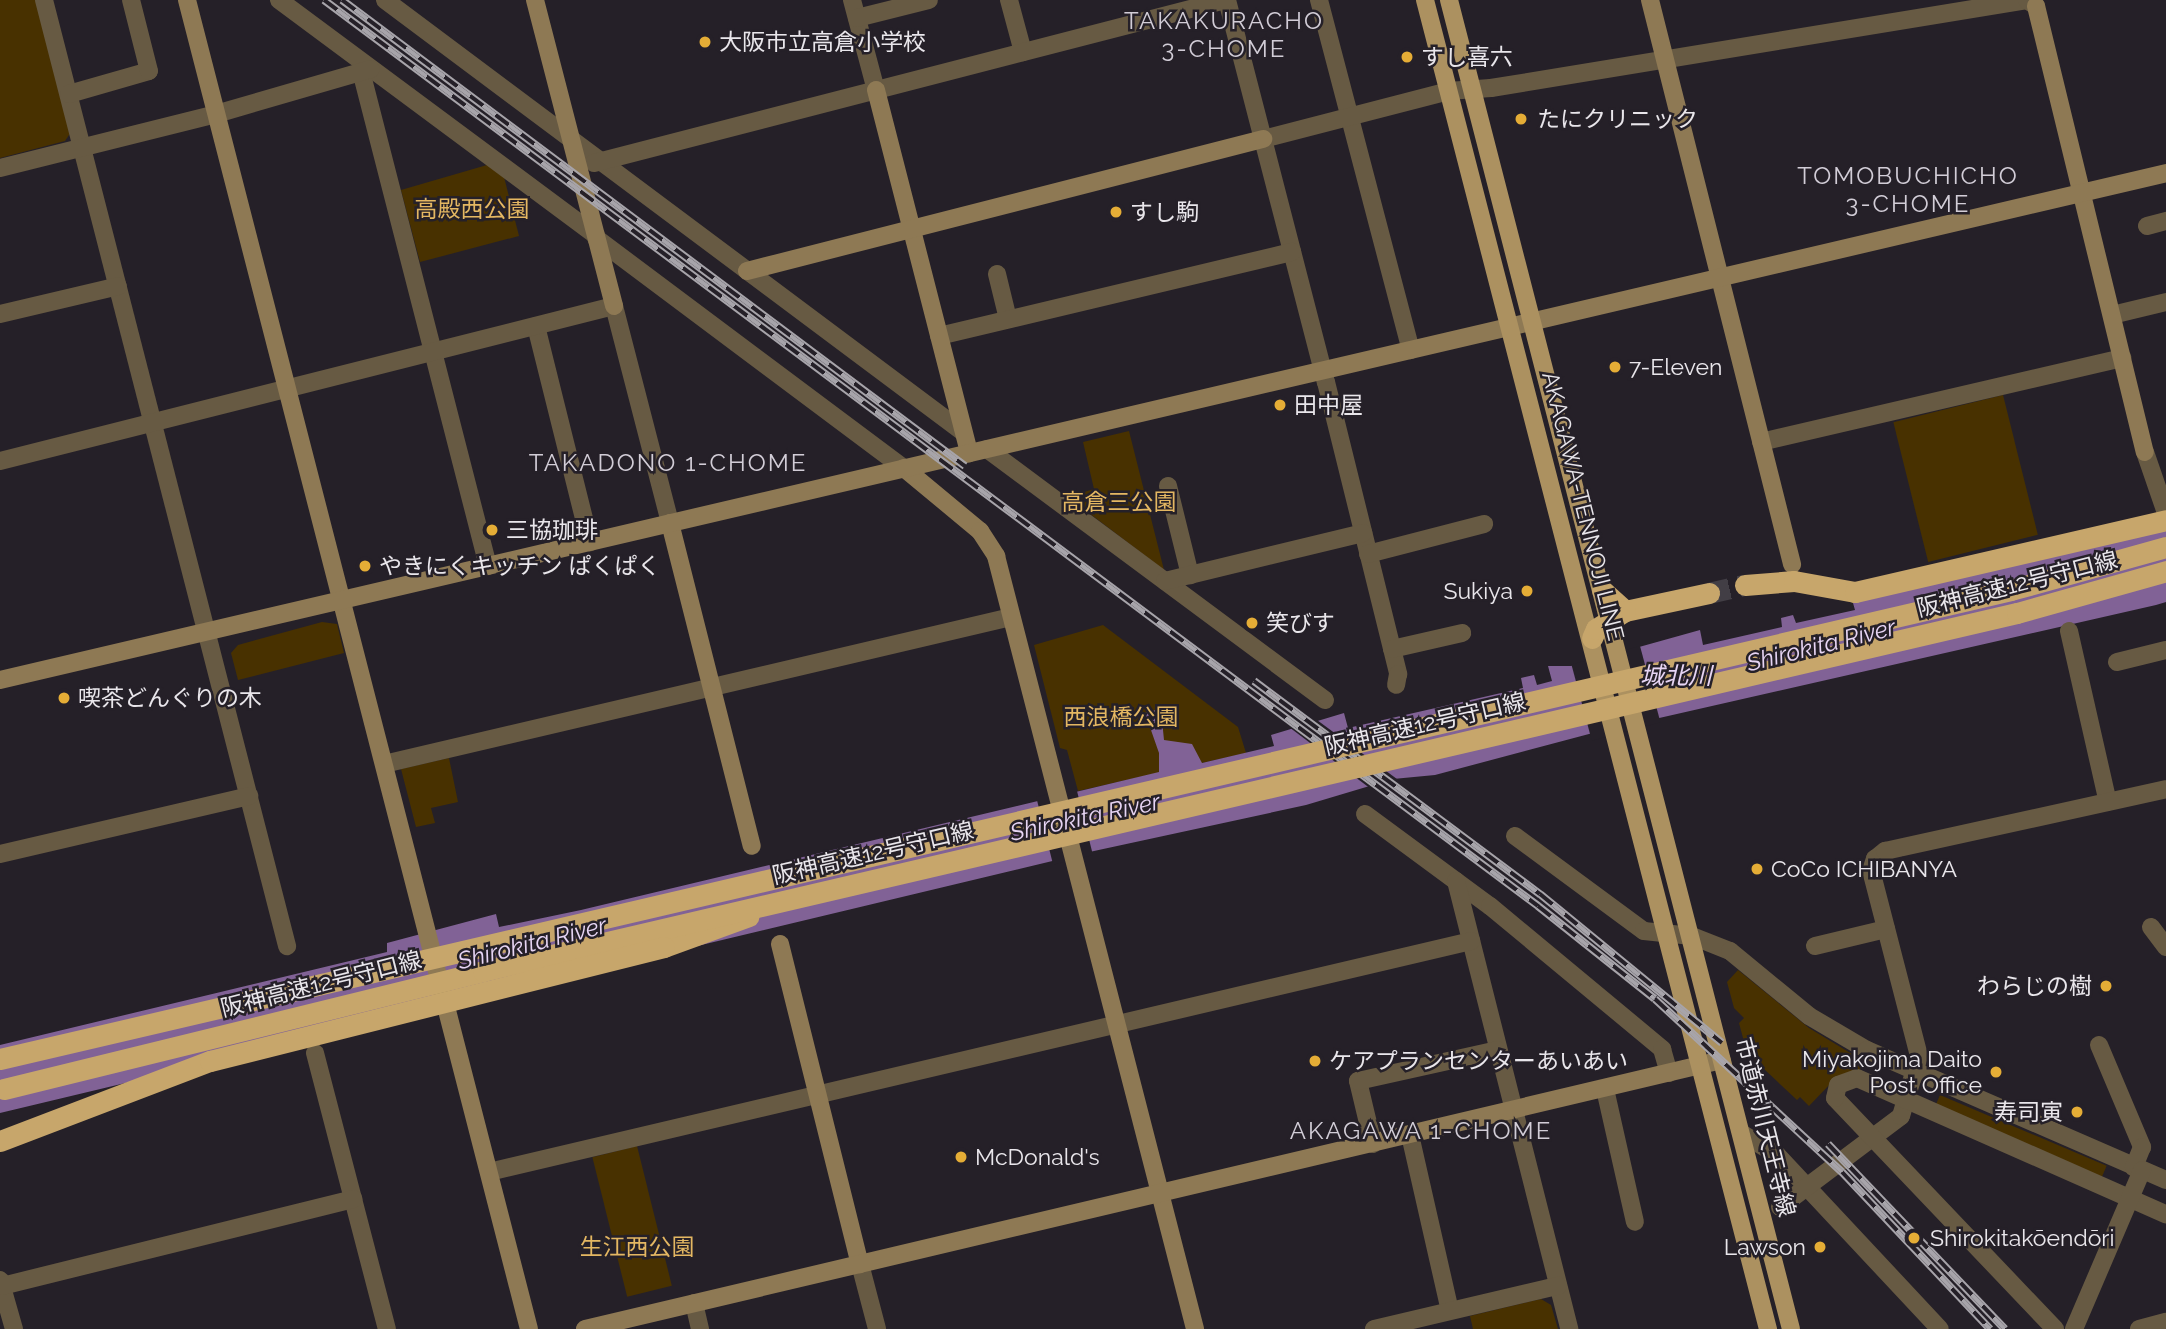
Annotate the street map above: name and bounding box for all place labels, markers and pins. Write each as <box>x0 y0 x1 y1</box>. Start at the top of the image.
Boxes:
place label: 大阪市立高倉小学校 <box>719 28 926 56</box>
marker: 大阪市立高倉小学校 <box>697 34 713 50</box>
place label: すし喜六 <box>1421 43 1513 71</box>
marker: すし喜六 <box>1399 49 1415 65</box>
place label: たにクリニック <box>1537 105 1698 133</box>
marker: たにクリニック <box>1511 109 1531 129</box>
place label: すし駒 <box>1130 198 1199 226</box>
marker: すし駒 <box>1108 204 1124 220</box>
place label: 7-Eleven <box>1629 353 1723 381</box>
marker: 7-Eleven <box>1607 359 1623 375</box>
place label: 田中屋 <box>1294 391 1363 419</box>
marker: 田中屋 <box>1272 397 1288 413</box>
place label: 三協珈琲 <box>506 516 598 544</box>
marker: 三協珈琲 <box>484 522 500 538</box>
place label: やきにくキッチン ぱくぱく <box>379 552 661 580</box>
marker: やきにくキッチン ぱくぱく <box>357 558 373 574</box>
place label: Sukiya <box>1443 577 1513 605</box>
marker: Sukiya <box>1519 583 1535 599</box>
place label: 笑びす <box>1266 609 1335 637</box>
marker: 笑びす <box>1244 615 1260 631</box>
place label: 喫茶どんぐりの木 <box>78 684 262 712</box>
marker: 喫茶どんぐりの木 <box>56 690 72 706</box>
place label: CoCo ICHIBANYA <box>1771 855 1957 883</box>
marker: CoCo ICHIBANYA <box>1749 861 1765 877</box>
place label: わらじの樹 <box>1977 972 2092 1000</box>
marker: わらじの樹 <box>2098 978 2114 994</box>
place label: Miyakojima Daito Post Office <box>1802 1045 1982 1099</box>
place label: ケアプランセンターあいあい <box>1329 1047 1628 1075</box>
marker: ケアプランセンターあいあい <box>1307 1053 1323 1069</box>
marker: Miyakojima Daito Post Office <box>1988 1064 2004 1080</box>
place label: 寿司寅 <box>1994 1098 2063 1126</box>
marker: 寿司寅 <box>2069 1104 2085 1120</box>
place label: McDonald's <box>975 1143 1100 1171</box>
marker: McDonald's <box>953 1149 969 1165</box>
place label: Shirokitakōendōri <box>1930 1224 2114 1252</box>
marker: Shirokitakōendōri <box>1904 1228 1924 1248</box>
place label: Lawson <box>1724 1233 1806 1261</box>
marker: Lawson <box>1812 1239 1828 1255</box>

